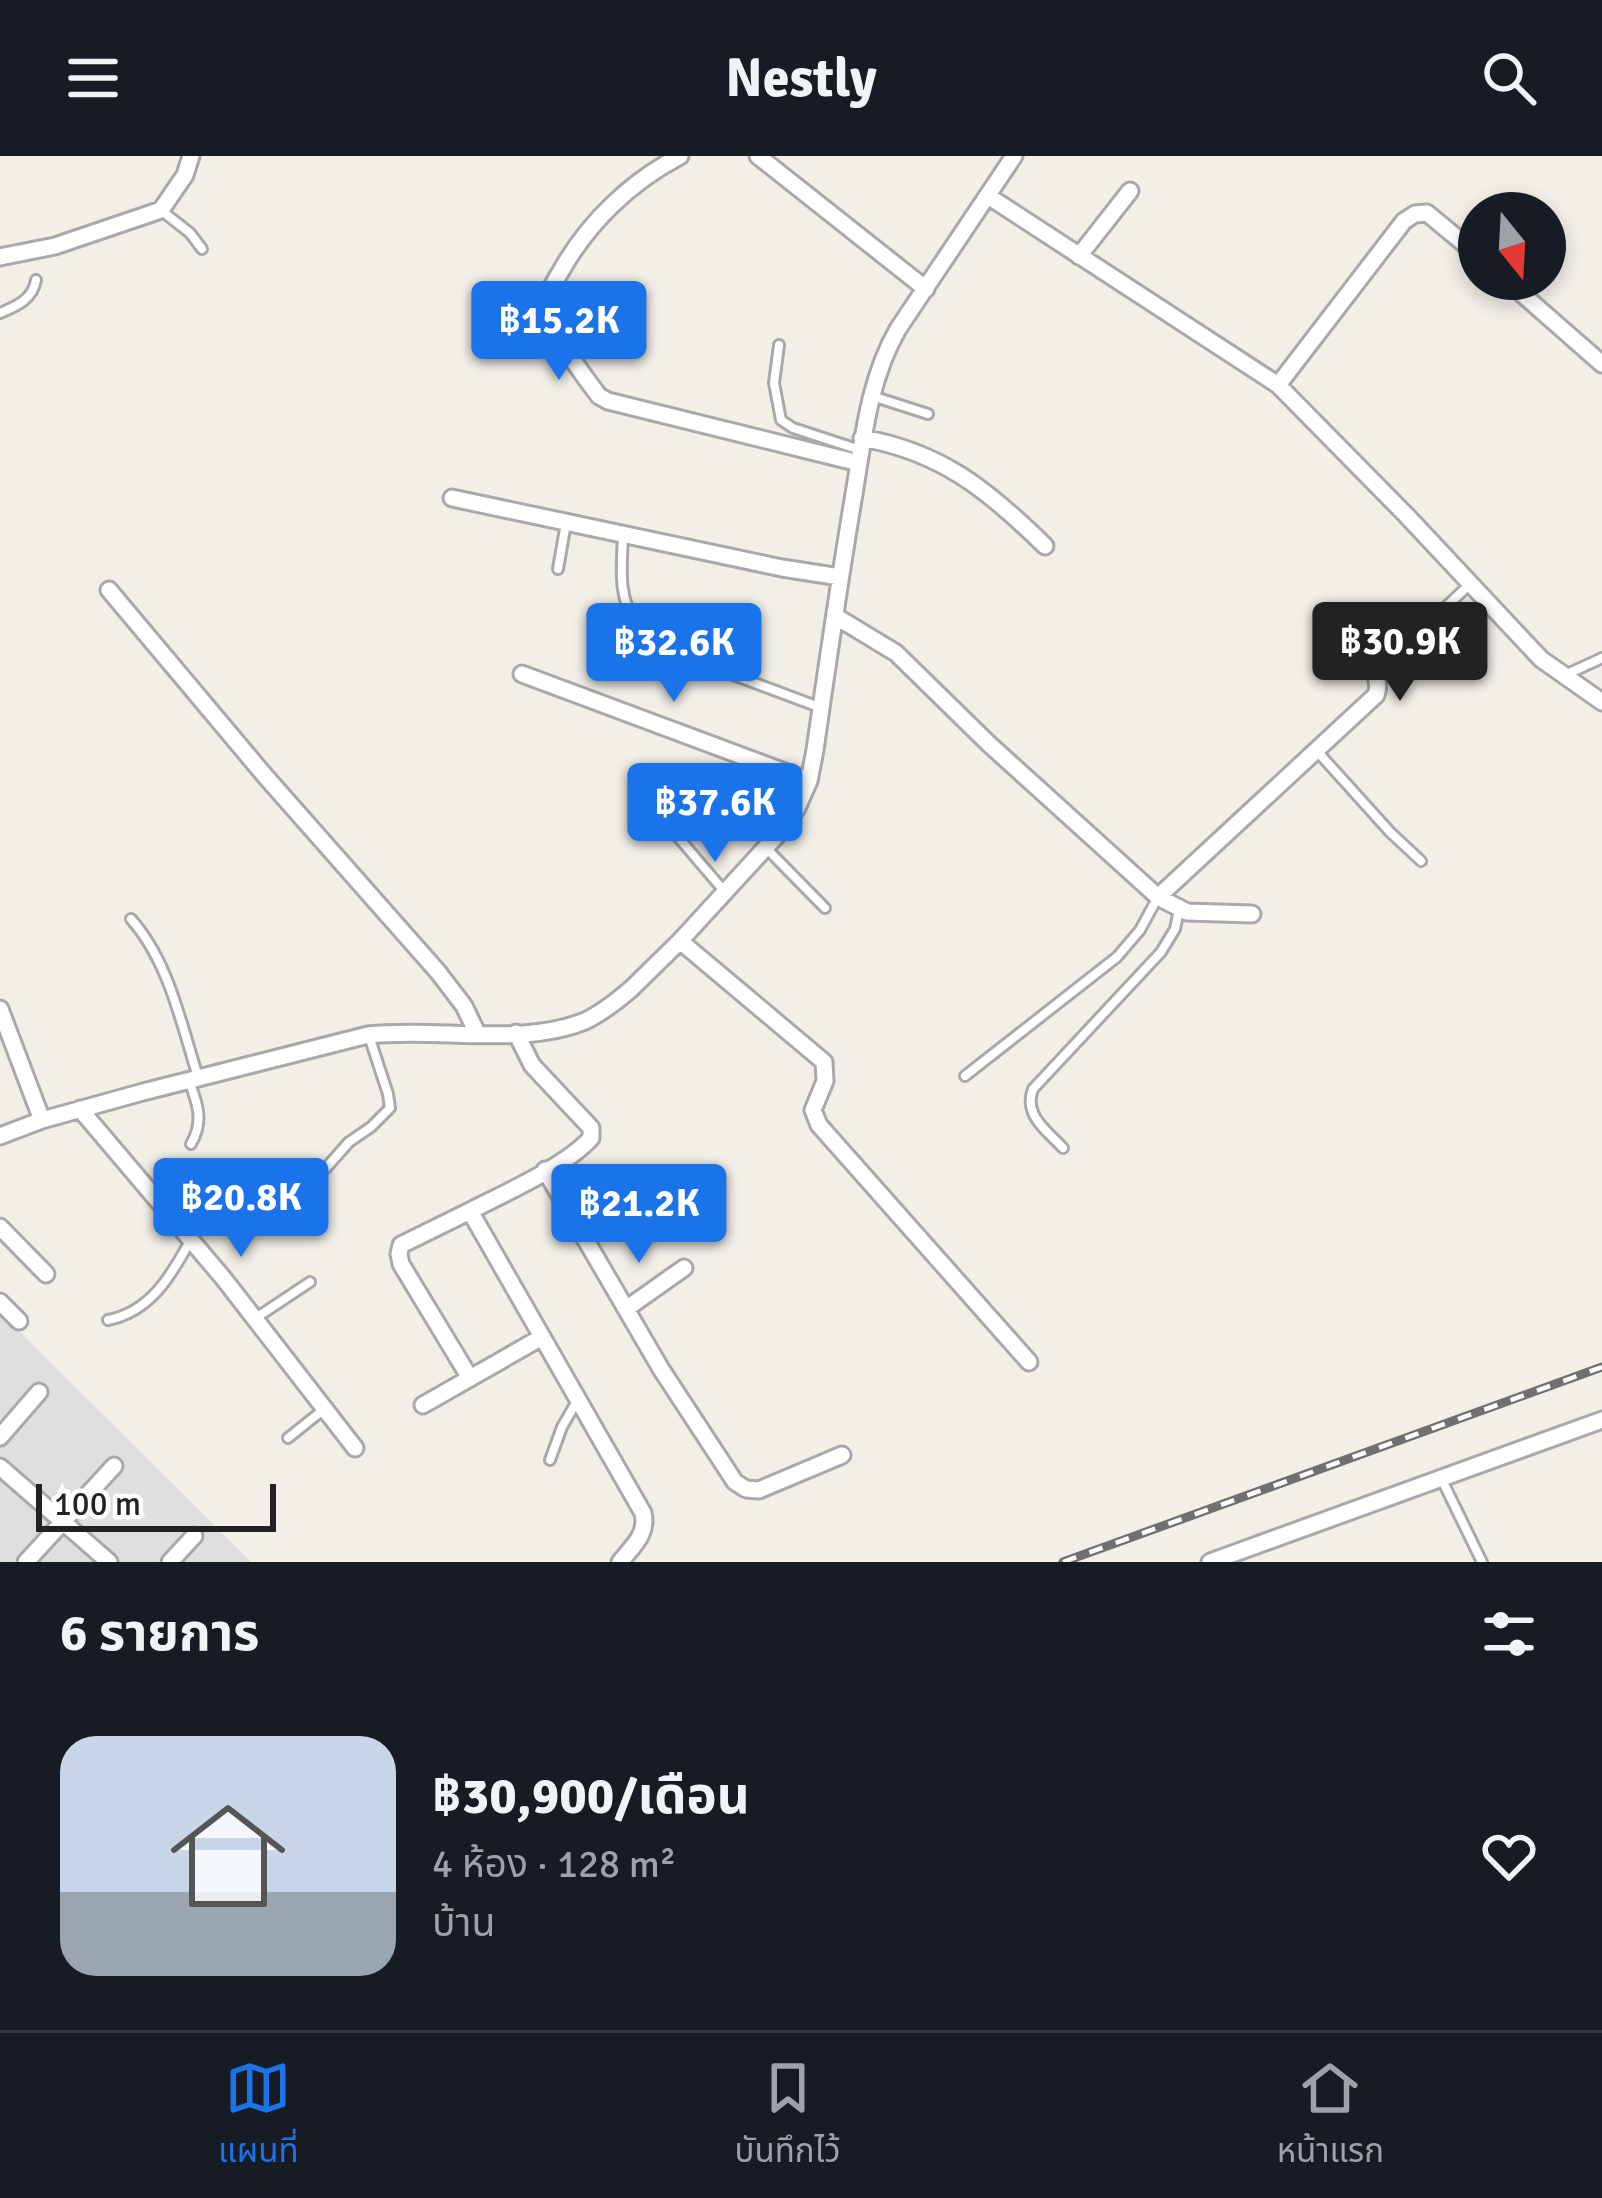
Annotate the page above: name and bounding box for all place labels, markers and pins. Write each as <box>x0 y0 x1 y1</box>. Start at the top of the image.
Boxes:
pin: ฿15.2K <box>461 281 657 383</box>
pin: ฿30.9K <box>1302 602 1498 704</box>
pin: ฿32.6K <box>576 603 772 705</box>
pin: ฿37.6K <box>617 763 813 865</box>
pin: ฿20.8K <box>143 1158 339 1260</box>
pin: ฿21.2K <box>541 1164 737 1266</box>

